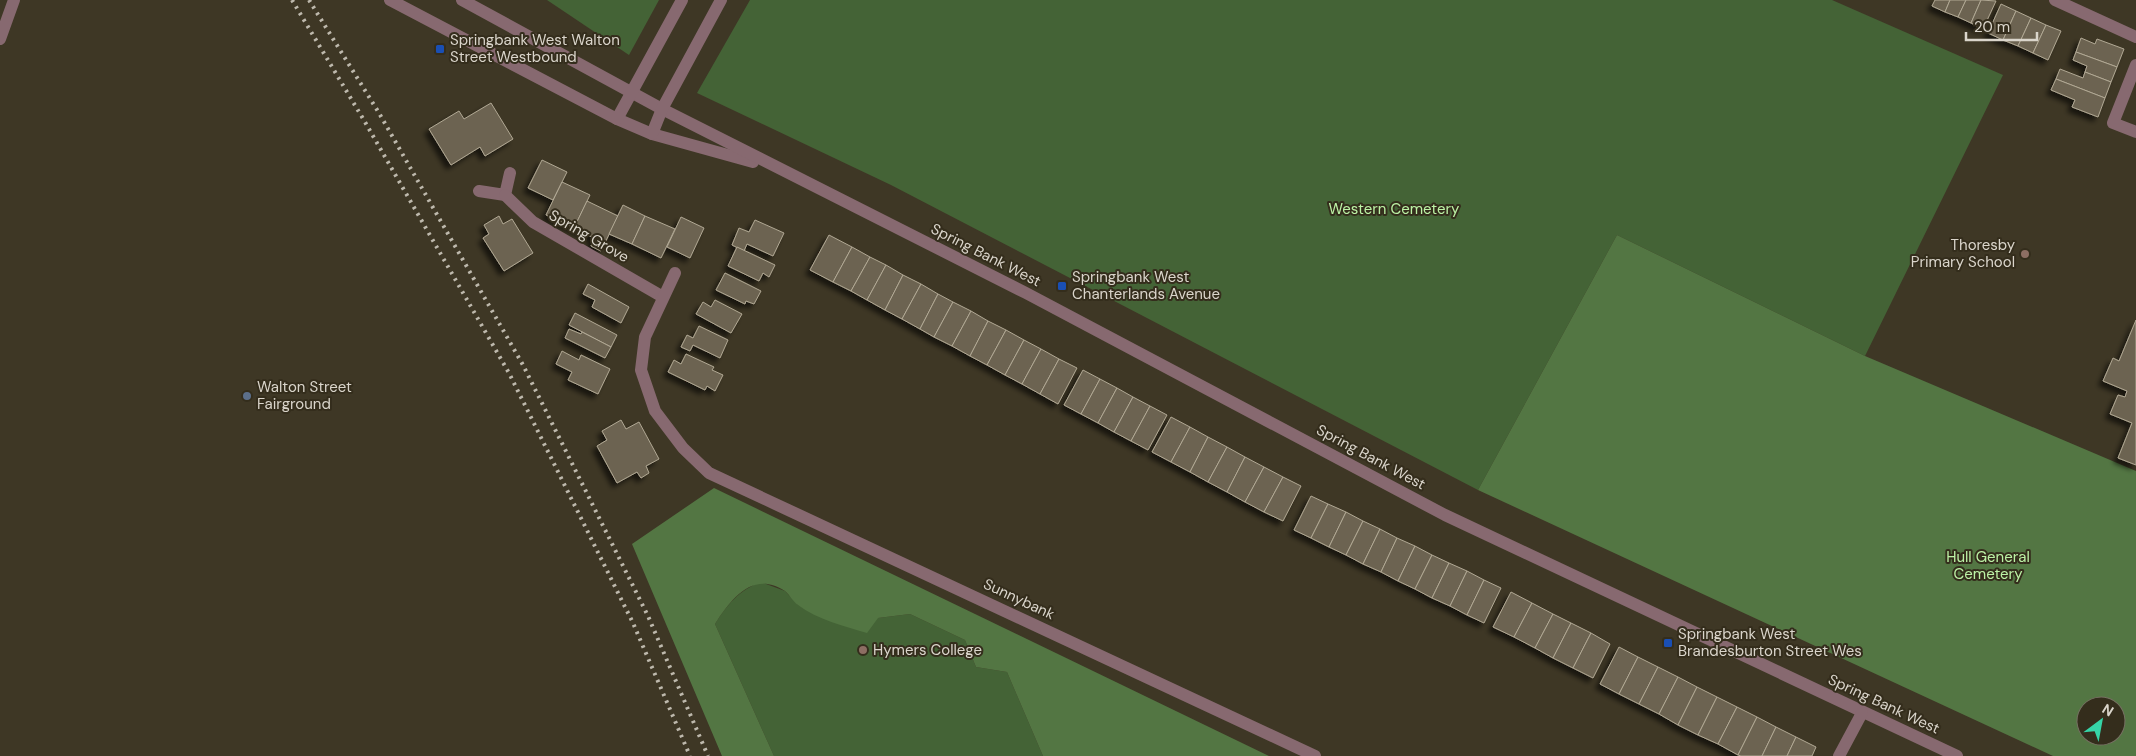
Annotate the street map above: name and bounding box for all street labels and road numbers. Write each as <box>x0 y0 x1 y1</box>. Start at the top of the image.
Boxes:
street label: Spring Grove <box>545 205 633 267</box>
street label: Spring Bank West <box>928 219 1045 291</box>
street label: Spring Bank West <box>1313 420 1429 494</box>
street label: Sunnybank <box>980 574 1058 624</box>
street label: Spring Bank West <box>1825 669 1943 739</box>

